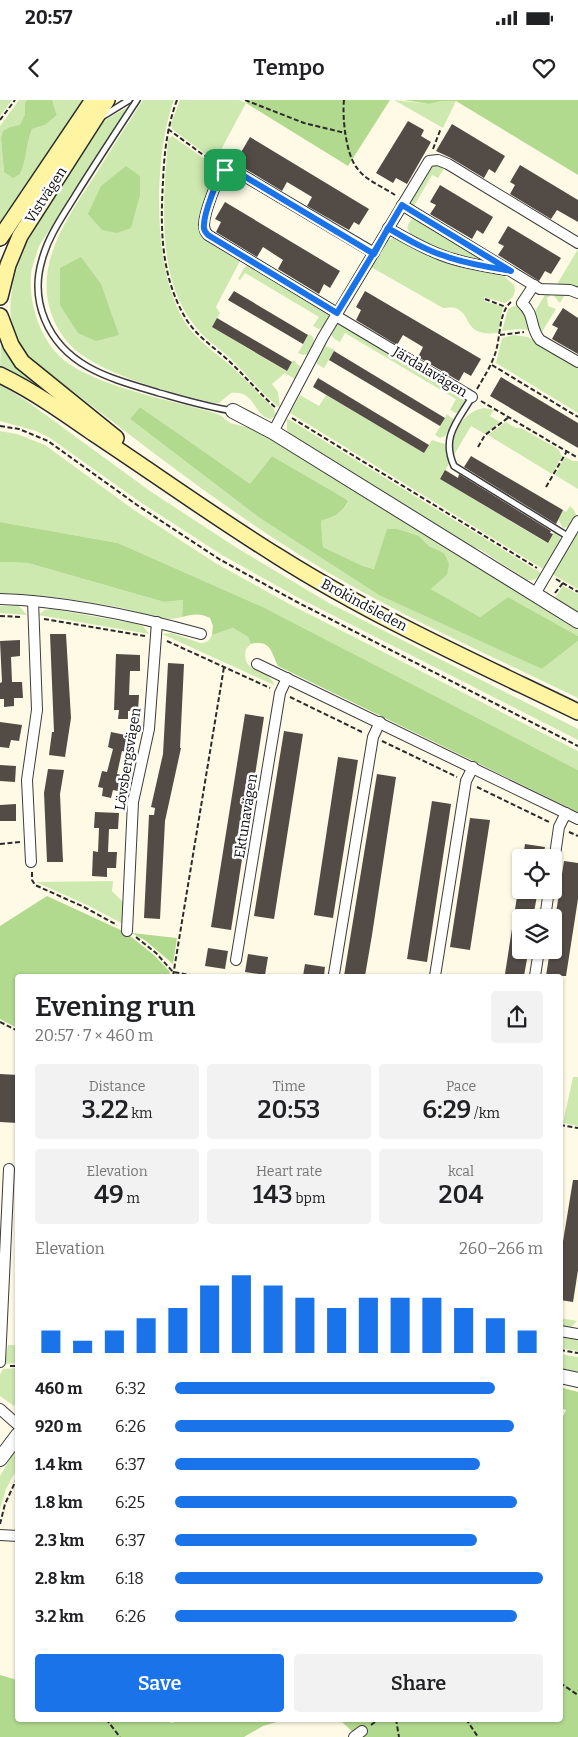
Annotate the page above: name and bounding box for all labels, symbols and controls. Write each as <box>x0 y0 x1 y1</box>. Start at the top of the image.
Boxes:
text: 20:57 <box>25 6 72 29</box>
icon: back <box>20 54 48 82</box>
text: Tempo <box>253 54 325 81</box>
icon: heart <box>530 54 558 82</box>
pin <box>204 149 246 191</box>
icon: arrive <box>211 156 239 184</box>
street label: Vistvägen <box>21 164 71 226</box>
street label: Järdalavägen <box>389 343 470 401</box>
street label: Brokindsleden <box>318 575 410 635</box>
street label: Lövsbergsvägen <box>111 706 145 812</box>
street label: Ektunavägen <box>231 772 261 859</box>
map controls <box>512 849 562 959</box>
button: locate <box>512 849 562 899</box>
button: layers <box>512 909 562 959</box>
text: Evening run <box>35 990 195 1023</box>
button: share <box>491 991 543 1043</box>
text: 20:57 · 7 × 460 m <box>35 1026 153 1045</box>
text: Distance <box>89 1078 145 1095</box>
text: Time <box>272 1078 306 1095</box>
text: Pace <box>446 1078 476 1095</box>
text: 3.22 <box>82 1095 129 1125</box>
text: 20:53 <box>258 1095 320 1125</box>
text: 6:29 <box>422 1095 471 1125</box>
text: km <box>129 1105 152 1122</box>
text: /km <box>471 1105 500 1122</box>
text: Elevation <box>86 1163 148 1180</box>
text: Heart rate <box>256 1163 322 1180</box>
text: kcal <box>448 1163 474 1180</box>
text: 49 <box>94 1180 124 1210</box>
text: 143 <box>253 1180 293 1210</box>
text: 204 <box>439 1180 483 1210</box>
text: m <box>124 1190 140 1207</box>
text: bpm <box>293 1190 325 1207</box>
text: Elevation <box>35 1239 105 1258</box>
text: 260–266 m <box>459 1239 543 1258</box>
text: 460 m <box>35 1379 83 1398</box>
text: 6:32 <box>115 1379 146 1398</box>
text: 920 m <box>35 1417 82 1436</box>
text: 6:26 <box>115 1417 146 1436</box>
text: 1.4 km <box>35 1455 83 1474</box>
text: 6:37 <box>115 1455 145 1474</box>
text: 1.8 km <box>35 1493 83 1512</box>
text: 6:25 <box>115 1493 145 1512</box>
text: 2.3 km <box>35 1531 84 1550</box>
text: 6:37 <box>115 1531 145 1550</box>
text: 2.8 km <box>35 1569 85 1588</box>
text: 6:18 <box>115 1569 144 1588</box>
text: 3.2 km <box>35 1607 84 1626</box>
text: 6:26 <box>115 1607 146 1626</box>
button: Save <box>35 1654 284 1712</box>
button: Share <box>294 1654 543 1712</box>

